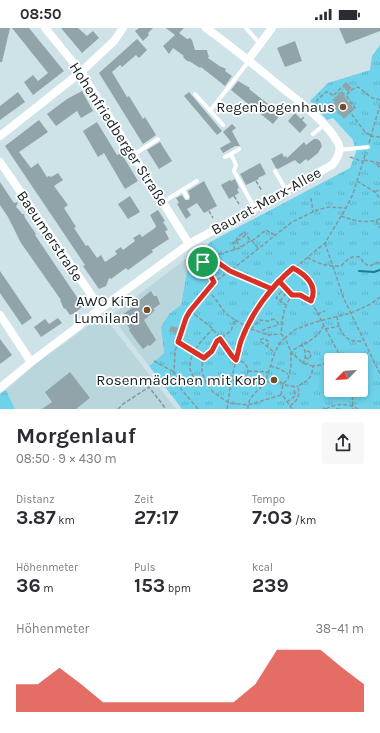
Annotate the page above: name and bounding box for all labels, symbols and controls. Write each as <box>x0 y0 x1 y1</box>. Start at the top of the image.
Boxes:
text: 08:50 <box>20 5 61 23</box>
street label: Hohenfriedberger Straße <box>66 59 172 209</box>
place label: Regenbogenhaus <box>216 98 335 116</box>
marker: Regenbogenhaus <box>338 102 348 112</box>
street label: Baurat-Marx-Allee <box>208 163 324 239</box>
street label: Baeumerstraße <box>13 187 87 285</box>
pin <box>186 245 220 279</box>
icon: arrive <box>192 251 214 273</box>
place label: AWO KiTa Lumiland <box>74 292 139 327</box>
marker: AWO KiTa Lumiland <box>142 305 152 315</box>
north arrow <box>324 353 368 397</box>
map controls <box>324 353 368 397</box>
place label: Rosenmädchen mit Korb <box>96 371 266 389</box>
marker: Rosenmädchen mit Korb <box>269 375 279 385</box>
button: share <box>322 422 364 464</box>
text: Morgenlauf <box>16 423 136 449</box>
text: 08:50 · 9 × 430 m <box>16 451 117 466</box>
text: Distanz <box>16 493 54 506</box>
text: Zeit <box>134 493 154 506</box>
text: Tempo <box>252 493 285 506</box>
text: 3.87 <box>16 506 56 529</box>
text: 27:17 <box>134 506 179 529</box>
text: 7:03 <box>252 506 292 529</box>
text: km <box>56 514 75 527</box>
text: /km <box>292 514 316 527</box>
text: Höhenmeter <box>16 561 78 574</box>
text: Puls <box>134 561 156 574</box>
text: kcal <box>252 561 273 574</box>
text: 36 <box>16 574 41 597</box>
text: 153 <box>134 574 165 597</box>
text: 239 <box>252 574 289 597</box>
text: m <box>41 582 54 595</box>
text: bpm <box>165 582 191 595</box>
text: Höhenmeter <box>16 621 89 636</box>
text: 38–41 m <box>315 621 364 636</box>

